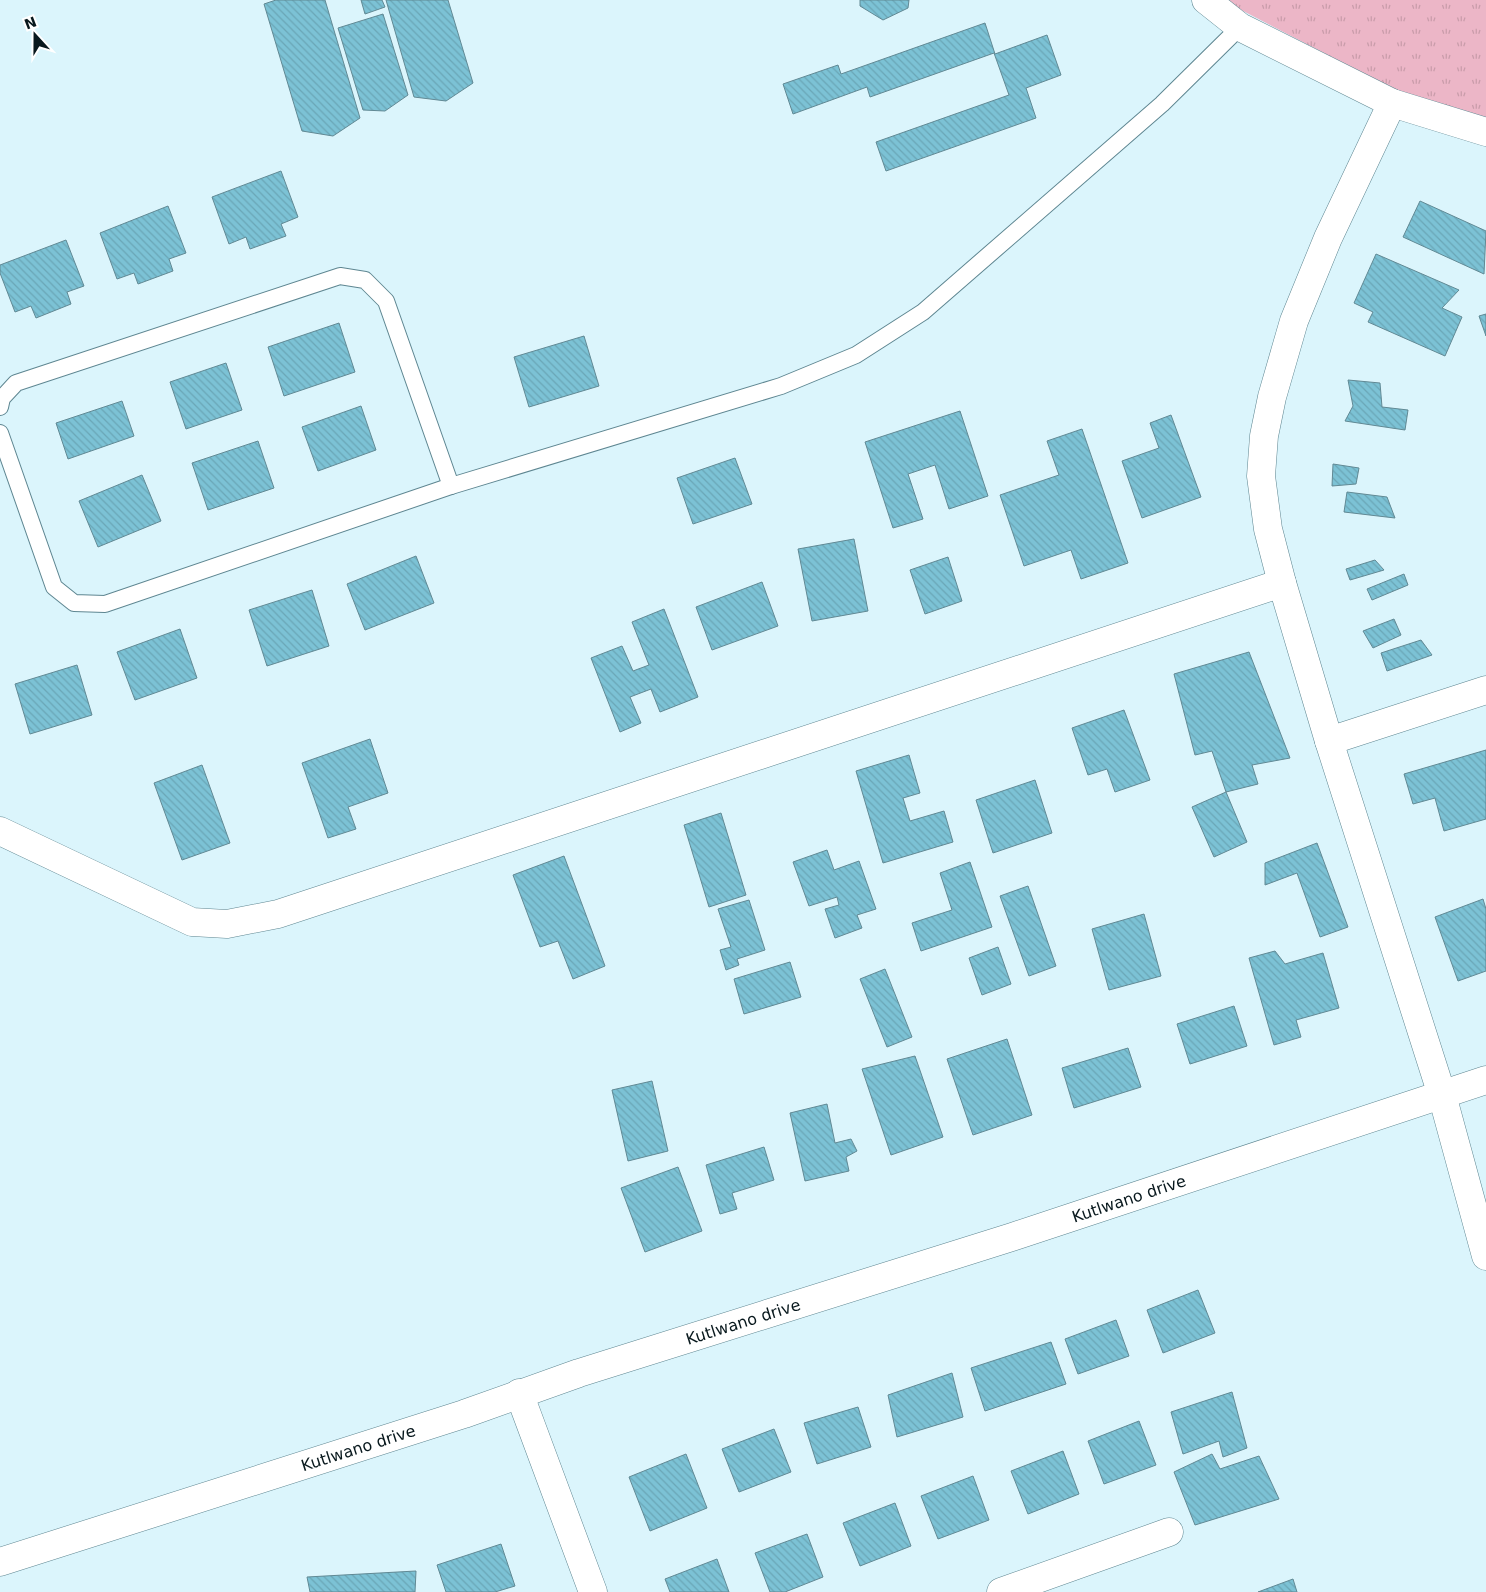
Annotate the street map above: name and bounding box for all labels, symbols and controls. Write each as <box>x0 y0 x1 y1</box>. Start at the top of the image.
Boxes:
north arrow <box>10 10 60 60</box>
text: N <box>22 13 39 32</box>
street label: Kutlwano drive <box>1069 1171 1188 1226</box>
street label: Kutlwano drive <box>683 1295 803 1348</box>
street label: Kutlwano drive <box>299 1421 418 1475</box>

